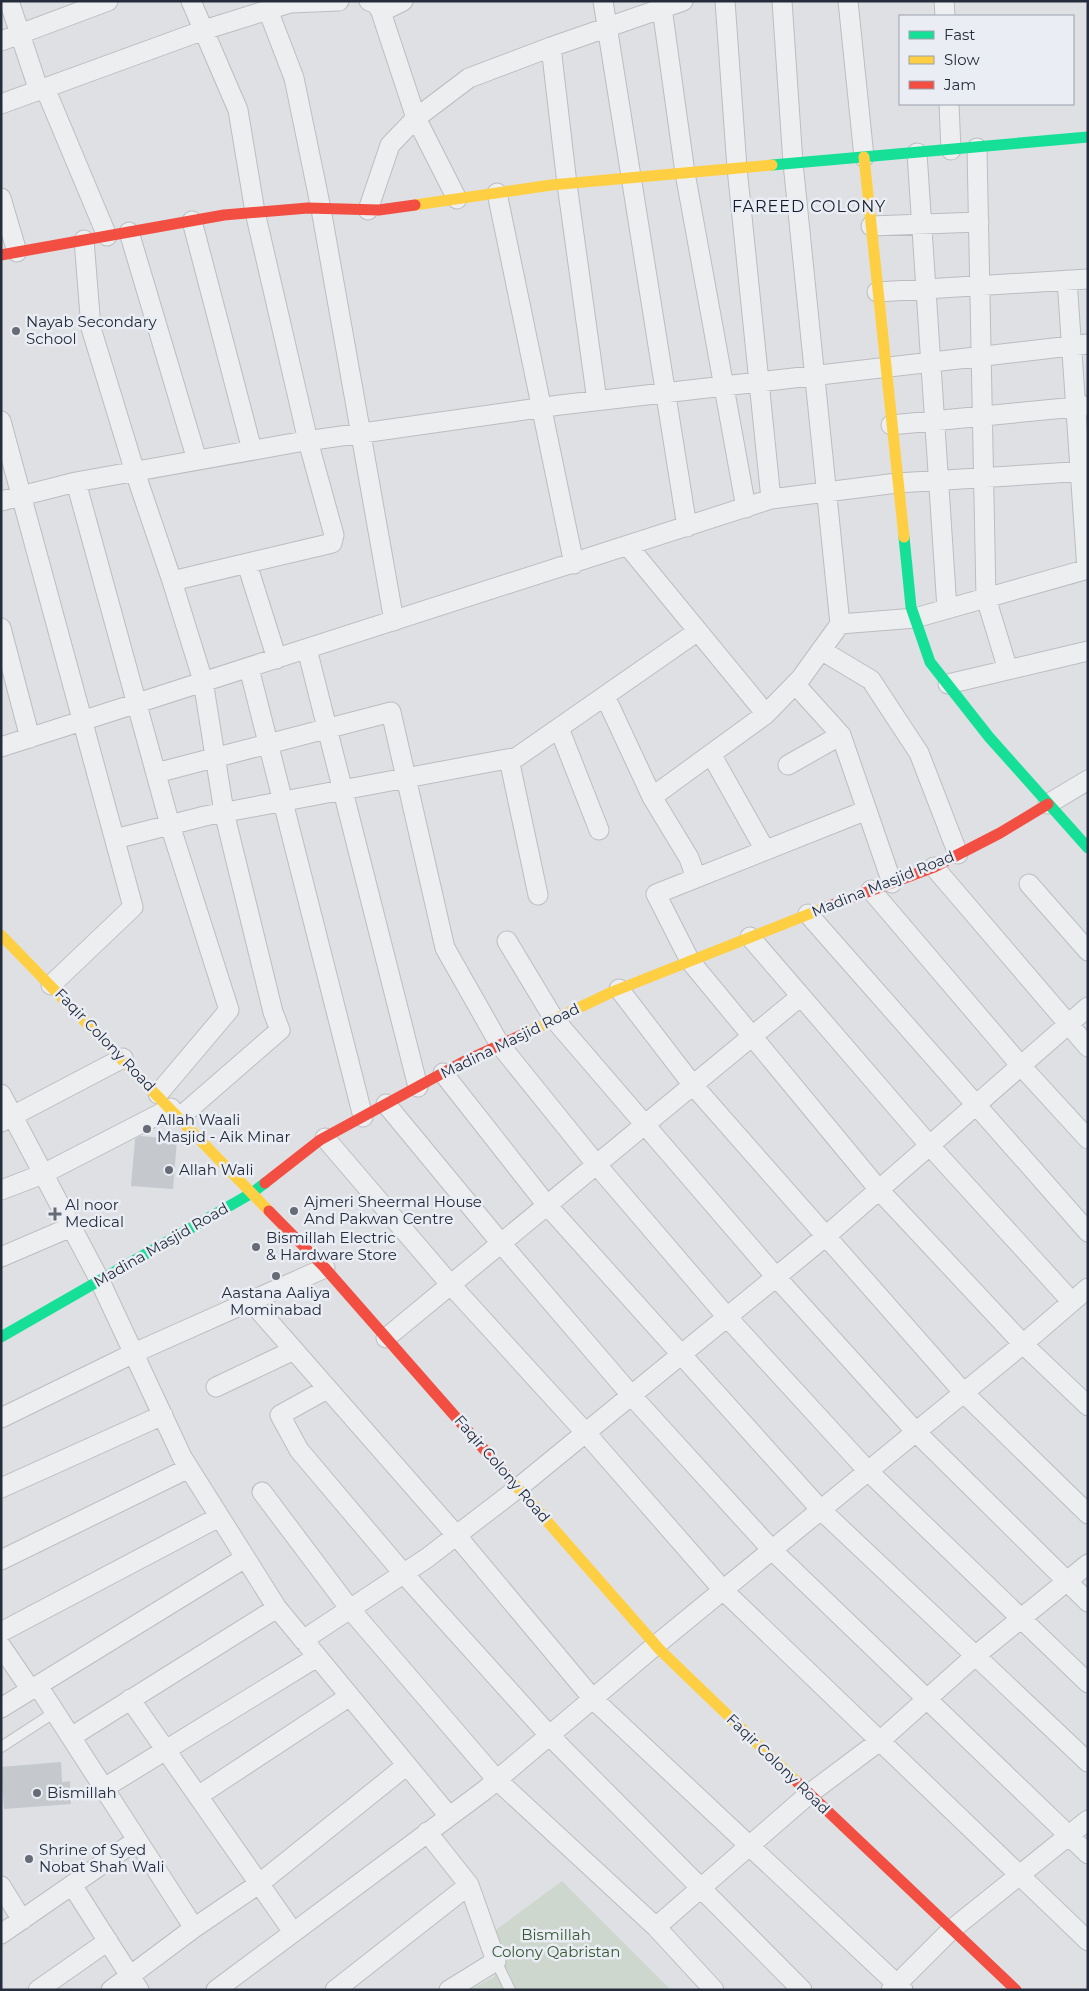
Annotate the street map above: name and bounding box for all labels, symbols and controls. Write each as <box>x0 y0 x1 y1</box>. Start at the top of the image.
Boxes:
legend <box>899 15 1074 105</box>
text: Fast <box>944 25 975 44</box>
text: Slow <box>944 50 980 69</box>
text: Jam <box>943 75 976 94</box>
district label: FAREED COLONY <box>732 197 886 216</box>
place label: Nayab Secondary School <box>26 312 158 348</box>
marker: Nayab Secondary School <box>10 325 22 337</box>
street label: Madina Masjid Road <box>809 846 957 921</box>
street label: Faqir Colony Road <box>51 984 160 1095</box>
street label: Madina Masjid Road <box>437 999 582 1082</box>
place label: Allah Waali Masjid - Aik Minar <box>157 1110 290 1146</box>
marker: Allah Waali Masjid - Aik Minar <box>141 1123 153 1135</box>
place label: Allah Wali <box>179 1160 254 1179</box>
marker: Allah Wali <box>163 1164 175 1176</box>
place label: Ajmeri Sheermal House And Pakwan Centre <box>304 1192 482 1228</box>
place label: Al noor Medical <box>65 1195 124 1231</box>
street label: Madina Masjid Road <box>90 1198 231 1291</box>
marker: Ajmeri Sheermal House And Pakwan Centre <box>288 1205 300 1217</box>
marker: Al noor Medical <box>49 1208 61 1220</box>
place label: Bismillah Electric & Hardware Store <box>266 1228 397 1264</box>
marker: Bismillah Electric & Hardware Store <box>250 1241 262 1253</box>
marker: Aastana Aaliya Mominabad <box>270 1270 282 1282</box>
place label: Aastana Aaliya Mominabad <box>222 1283 330 1319</box>
street label: Faqir Colony Road <box>450 1411 554 1526</box>
street label: Faqir Colony Road <box>723 1709 834 1818</box>
place label: Bismillah <box>47 1783 117 1802</box>
marker: Bismillah <box>31 1787 43 1799</box>
place label: Shrine of Syed Nobat Shah Wali <box>39 1840 165 1876</box>
marker: Shrine of Syed Nobat Shah Wali <box>23 1853 35 1865</box>
park label: Bismillah Colony Qabristan <box>492 1925 620 1961</box>

